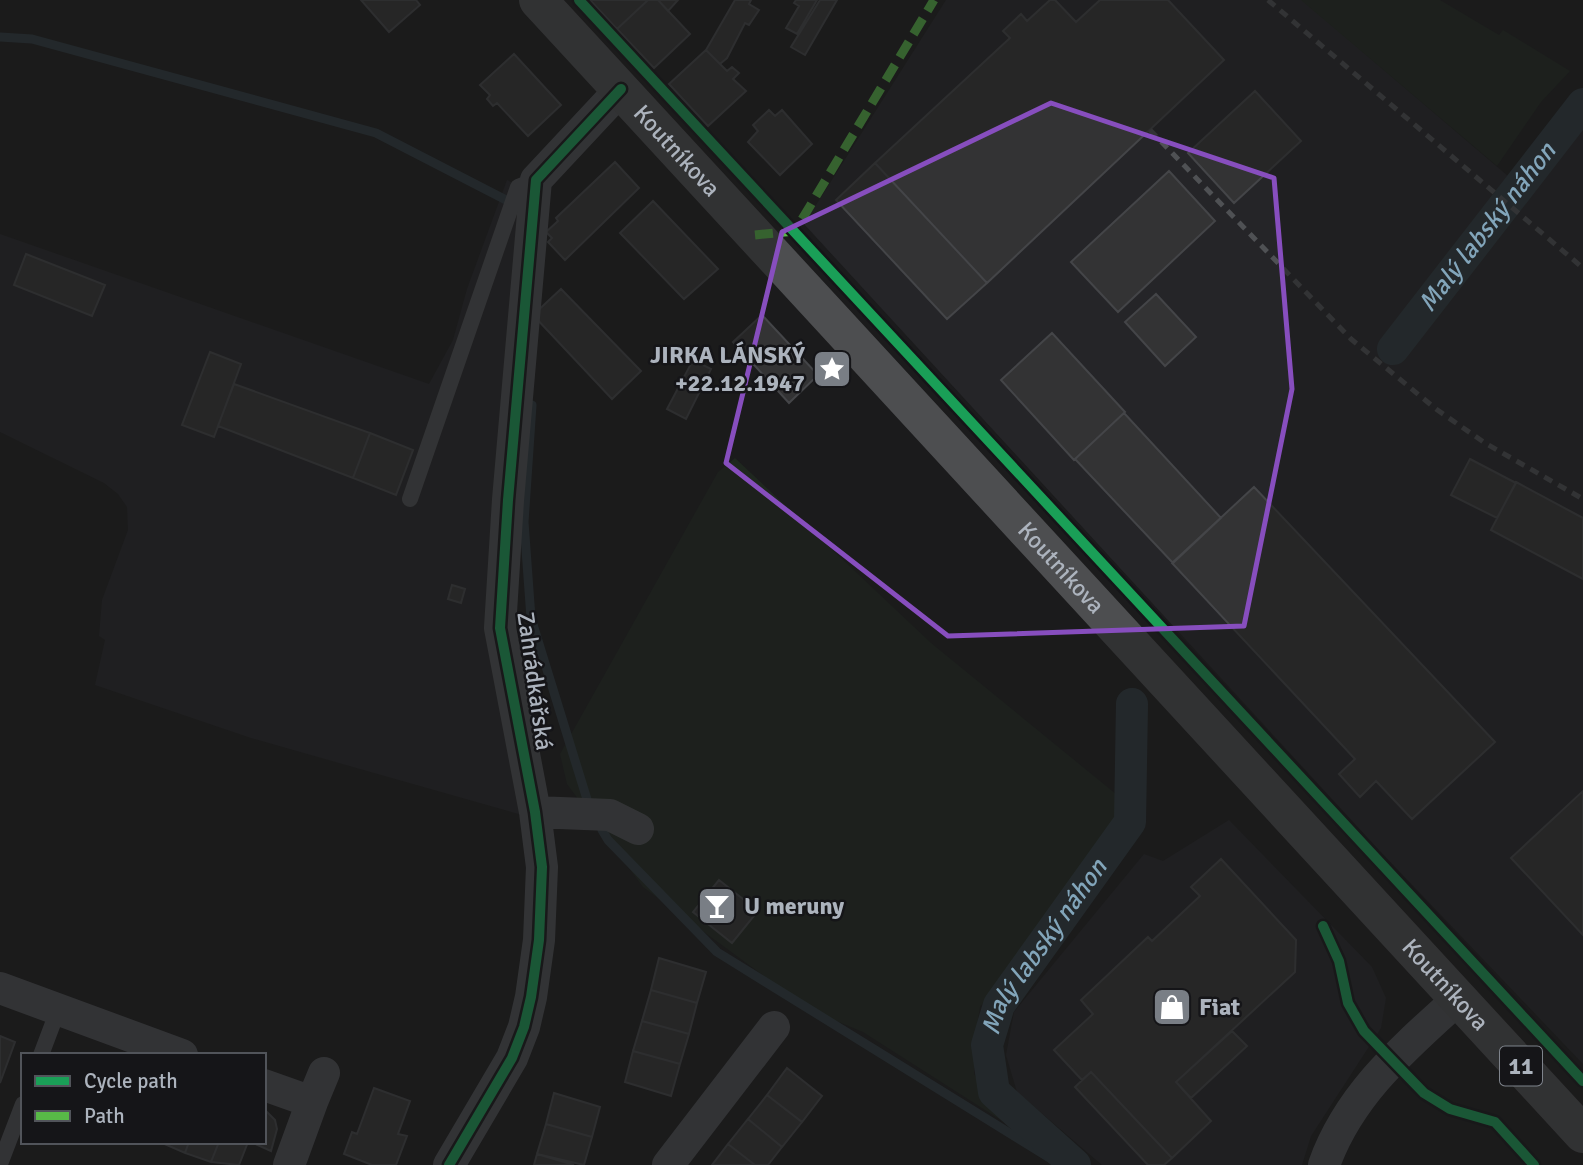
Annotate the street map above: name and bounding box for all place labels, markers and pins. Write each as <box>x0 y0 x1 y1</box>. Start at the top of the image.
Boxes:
place label: JIRKA LÁNSKÝ +22.12.1947 <box>650 340 806 398</box>
place icon: JIRKA LÁNSKÝ +22.12.1947 <box>811 348 853 390</box>
bar icon: U meruny <box>696 885 738 927</box>
place label: U meruny <box>744 891 844 921</box>
shop icon: Fiat <box>1151 986 1193 1028</box>
place label: Fiat <box>1199 992 1240 1022</box>

